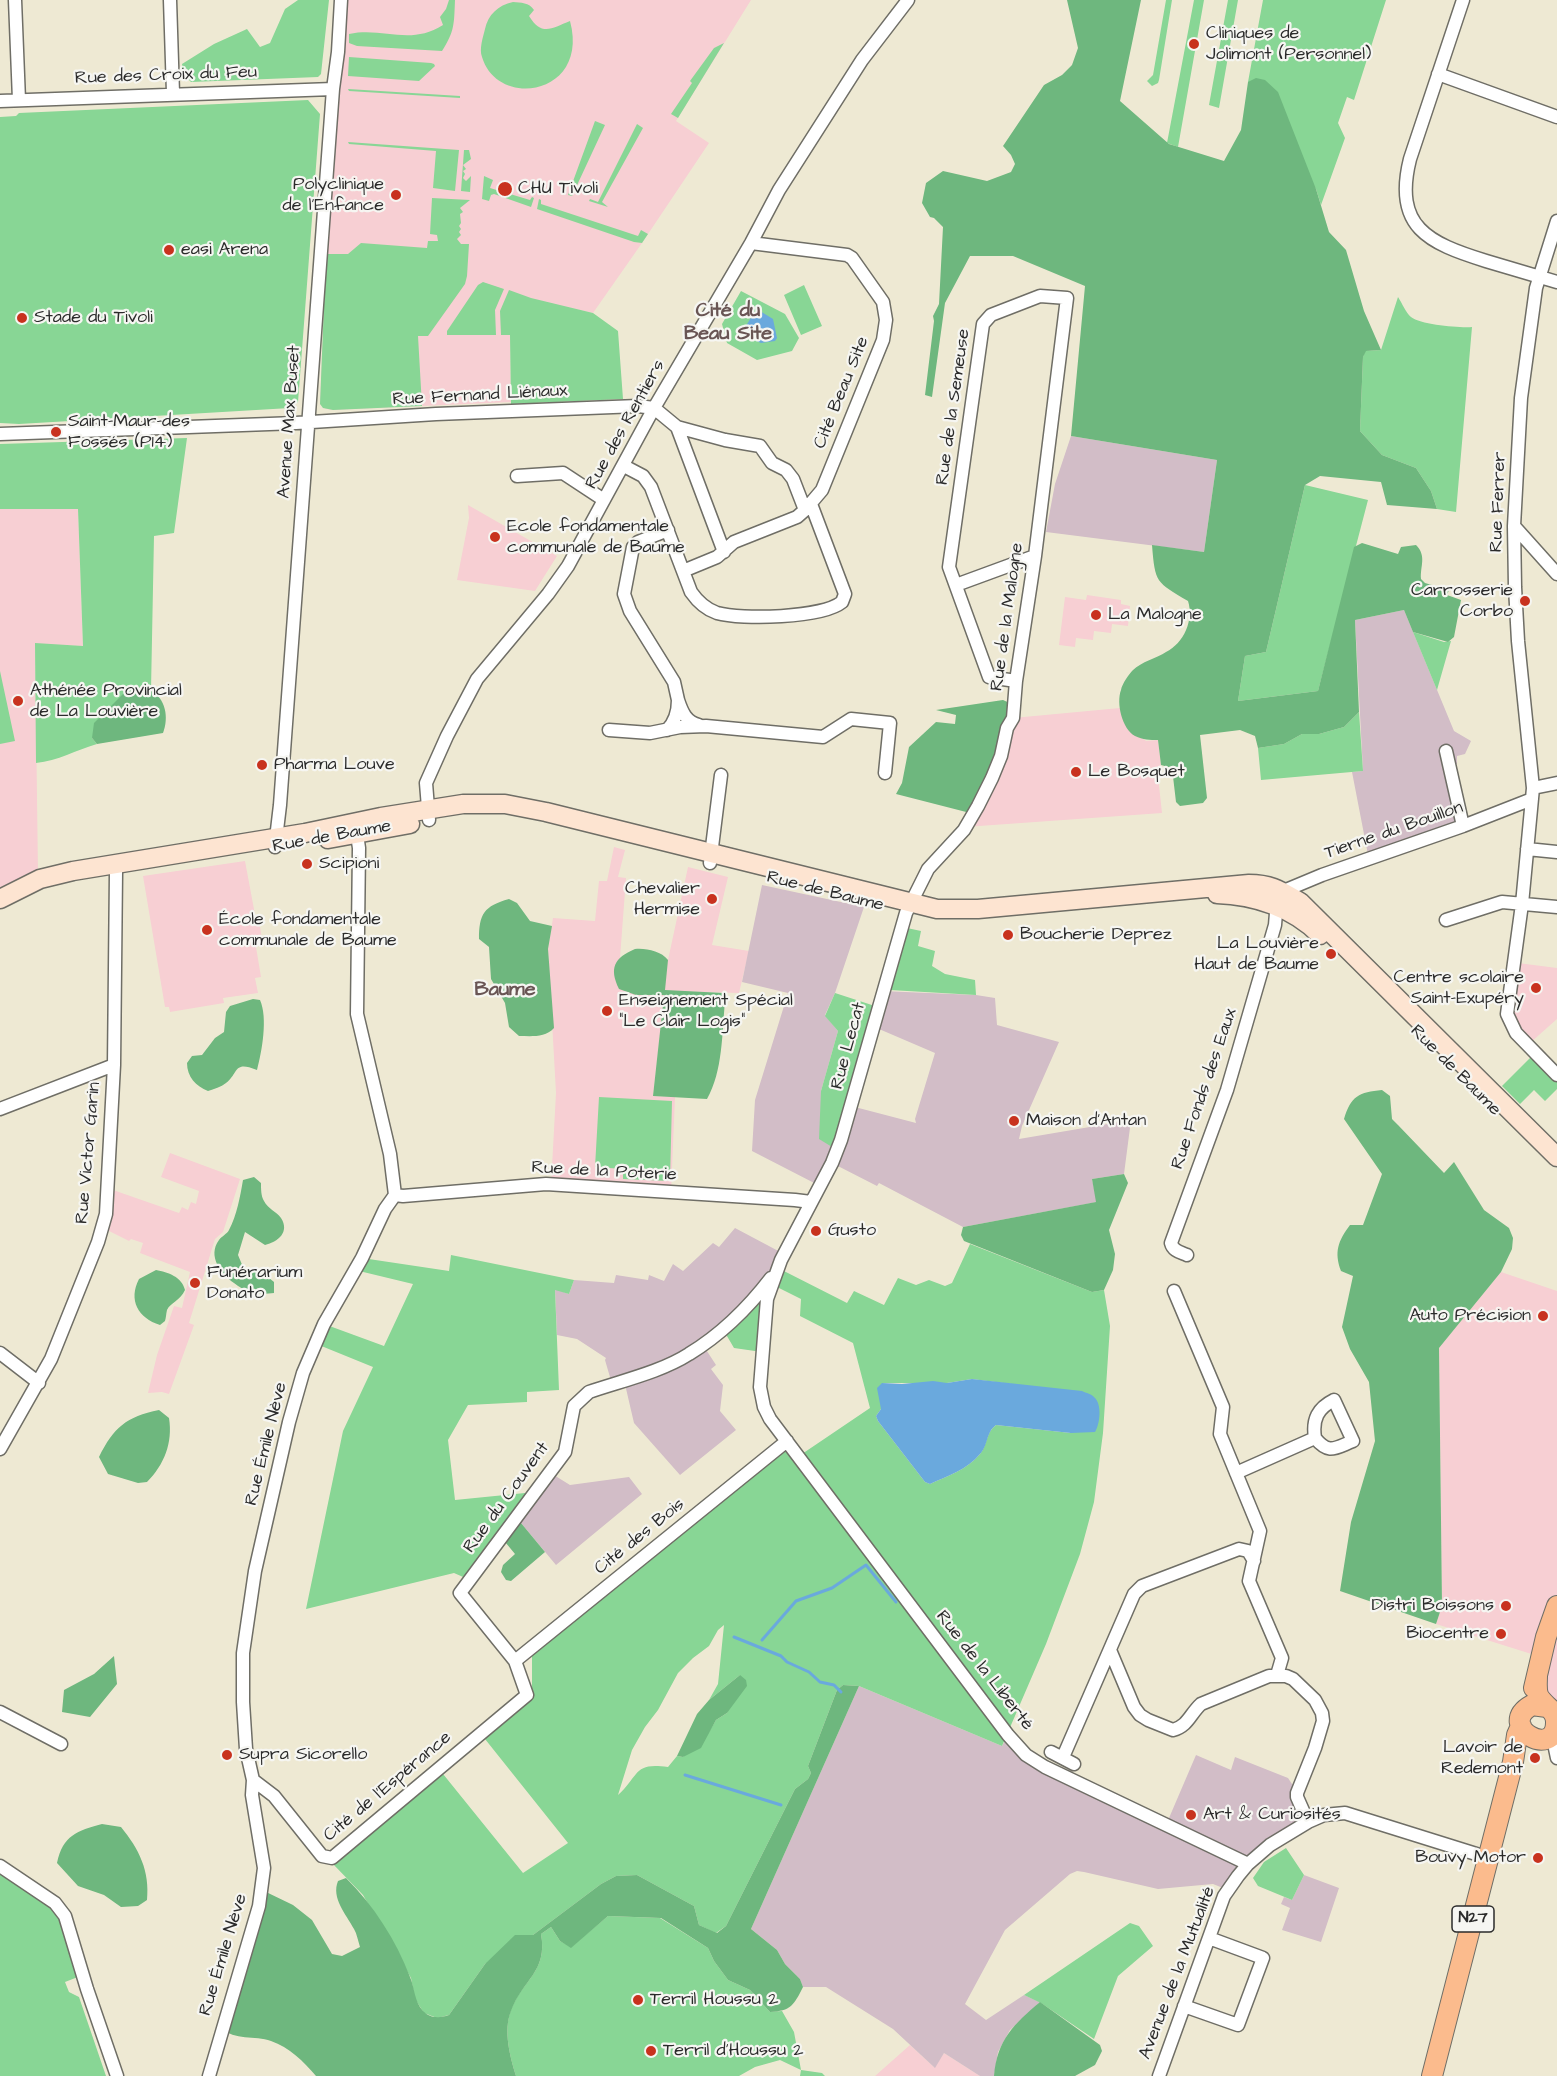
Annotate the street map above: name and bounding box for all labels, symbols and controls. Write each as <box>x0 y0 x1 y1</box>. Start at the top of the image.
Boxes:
place label: Cliniques de Jolimont (Personnel) <box>1206 23 1371 66</box>
marker: Cliniques de Jolimont (Personnel) <box>1187 37 1201 51</box>
street label: Rue des Croix du Feu <box>75 62 257 90</box>
place label: Polyclinique de l'Enfance <box>282 174 384 216</box>
place label: CHU Tivoli <box>518 178 598 200</box>
marker: CHU Tivoli <box>496 180 514 198</box>
marker: Polyclinique de l'Enfance <box>389 188 403 202</box>
place label: easi Arena <box>181 239 268 261</box>
marker: easi Arena <box>162 243 176 257</box>
district label: Cité du Beau Site <box>684 300 772 347</box>
place label: Stade du Tivoli <box>34 307 153 329</box>
marker: Stade du Tivoli <box>15 311 29 325</box>
street label: Rue de la Semeuse <box>932 328 976 486</box>
street label: Cité Beau Site <box>810 334 874 452</box>
street label: Avenue Max Buset <box>274 345 306 499</box>
street label: Rue des Rentiers <box>582 357 670 493</box>
street label: Rue Fernand Liénaux <box>392 381 568 411</box>
place label: Saint-Maur-des Fossés (P14) <box>68 411 190 454</box>
marker: Saint-Maur-des Fossés (P14) <box>49 425 63 439</box>
street label: Rue Ferrer <box>1486 451 1512 553</box>
place label: Ecole fondamentale communale de Baume <box>507 516 685 558</box>
marker: Ecole fondamentale communale de Baume <box>488 530 502 544</box>
street label: Rue de la Malogne <box>987 542 1029 692</box>
place label: Carrosserie Corbo <box>1411 580 1513 622</box>
marker: Carrosserie Corbo <box>1518 594 1532 608</box>
place label: La Malogne <box>1108 604 1202 626</box>
marker: La Malogne <box>1089 608 1103 622</box>
place label: Athénée Provincial de La Louvière <box>30 680 182 722</box>
marker: Athénée Provincial de La Louvière <box>11 694 25 708</box>
place label: Pharma Louve <box>274 754 395 776</box>
marker: Pharma Louve <box>255 758 269 772</box>
place label: Le Bosquet <box>1088 761 1185 783</box>
marker: Le Bosquet <box>1069 765 1083 779</box>
street label: Tierne du Bouillon <box>1322 797 1466 865</box>
street label: Rue de Baume <box>271 816 393 858</box>
place label: Scipioni <box>319 853 379 875</box>
marker: Scipioni <box>300 857 314 871</box>
street label: Rue de Baume <box>764 867 886 917</box>
place label: Chevalier Hermise <box>625 878 700 920</box>
marker: Chevalier Hermise <box>705 892 719 906</box>
place label: École fondamentale communale de Baume <box>219 909 397 952</box>
marker: École fondamentale communale de Baume <box>200 923 214 937</box>
place label: Boucherie Deprez <box>1020 924 1172 946</box>
marker: Boucherie Deprez <box>1001 928 1015 942</box>
place label: La Louvière Haut de Baume <box>1194 933 1319 976</box>
marker: La Louvière Haut de Baume <box>1324 947 1338 961</box>
place label: Centre scolaire Saint-Exupéry <box>1393 967 1524 1010</box>
district label: Baume <box>475 979 535 1003</box>
marker: Centre scolaire Saint-Exupéry <box>1529 981 1543 995</box>
place label: Enseignement Spécial "Le Clair Logis" <box>619 990 793 1032</box>
street label: Rue Lecat <box>827 1000 871 1092</box>
marker: Enseignement Spécial "Le Clair Logis" <box>600 1004 614 1018</box>
street label: Rue Fonds des Eaux <box>1167 1006 1243 1172</box>
street label: Rue de Baume <box>1405 1021 1505 1121</box>
street label: Rue Victor Garin <box>72 1081 106 1225</box>
place label: Maison d'Antan <box>1026 1110 1146 1132</box>
marker: Maison d'Antan <box>1007 1114 1021 1128</box>
street label: Rue de la Poterie <box>531 1157 677 1187</box>
place label: Gusto <box>828 1220 876 1242</box>
marker: Gusto <box>809 1224 823 1238</box>
place label: Funérarium Donato <box>207 1262 302 1304</box>
marker: Funérarium Donato <box>188 1276 202 1290</box>
place label: Auto Précision <box>1410 1305 1531 1327</box>
marker: Auto Précision <box>1536 1309 1550 1323</box>
street label: Rue Émile Nève <box>241 1380 293 1508</box>
street label: Rue du Couvent <box>460 1438 554 1558</box>
street label: Cité des Bois <box>591 1494 689 1580</box>
place label: Distri Boissons <box>1372 1595 1494 1617</box>
marker: Distri Boissons <box>1499 1599 1513 1613</box>
street label: Rue de la Liberté <box>930 1607 1038 1735</box>
place label: Biocentre <box>1406 1623 1489 1645</box>
marker: Biocentre <box>1494 1627 1508 1641</box>
street label: Cité de l'Espérance <box>320 1727 456 1847</box>
place label: Lavoir de Redemont <box>1441 1737 1523 1780</box>
place label: Supra Sicorello <box>239 1744 367 1766</box>
marker: Supra Sicorello <box>220 1748 234 1762</box>
marker: Lavoir de Redemont <box>1528 1751 1542 1765</box>
place label: Art & Curiosités <box>1203 1804 1341 1826</box>
marker: Art & Curiosités <box>1184 1808 1198 1822</box>
place label: Bouvy Motor <box>1415 1847 1526 1869</box>
marker: Bouvy Motor <box>1531 1851 1545 1865</box>
street label: Avenue de la Mutualité <box>1135 1884 1221 2062</box>
street label: Rue Émile Nève <box>195 1892 253 2018</box>
road number: N27 <box>1452 1906 1494 1932</box>
place label: Terril Houssu 2 <box>650 1989 778 2011</box>
marker: Terril Houssu 2 <box>631 1993 645 2007</box>
place label: Terril d'Houssu 2 <box>663 2040 804 2062</box>
marker: Terril d'Houssu 2 <box>644 2044 658 2058</box>

